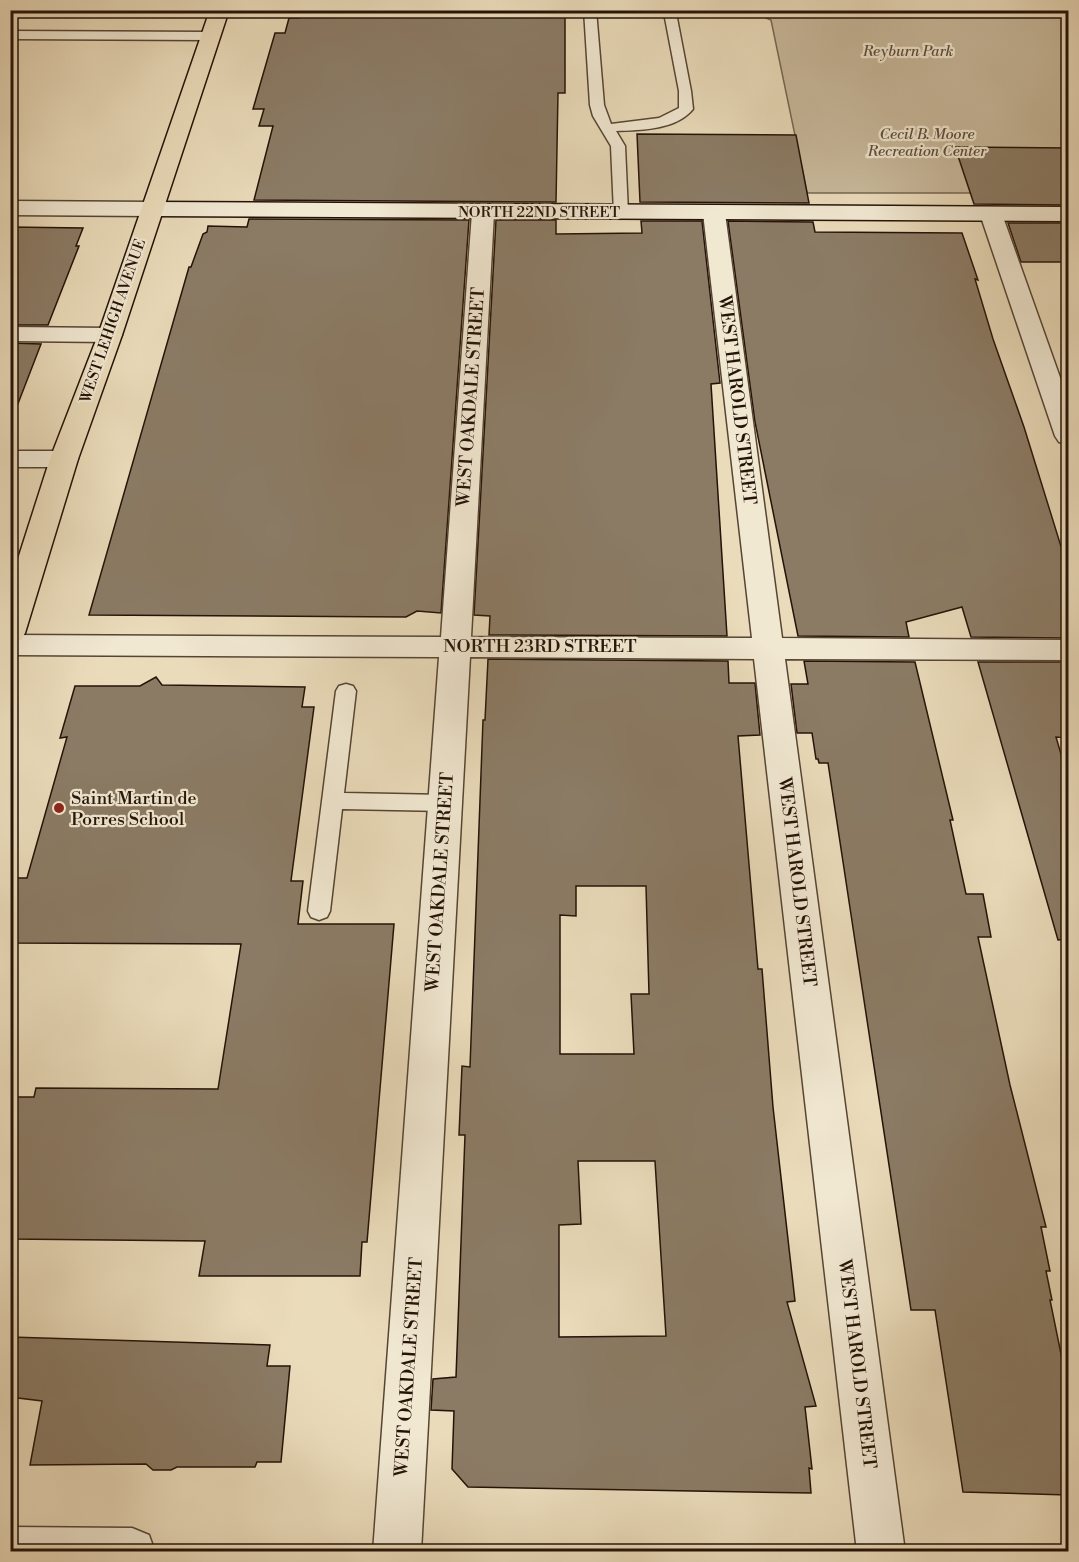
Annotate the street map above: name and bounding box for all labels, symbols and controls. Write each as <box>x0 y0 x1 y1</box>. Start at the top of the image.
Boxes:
park label: Reyburn Park <box>862 42 953 61</box>
park label: Cecil B. Moore Recreation Center <box>867 125 987 161</box>
street label: NORTH 22ND STREET <box>458 203 621 222</box>
street label: WEST LEHIGH AVENUE <box>76 236 150 407</box>
street label: WEST OAKDALE STREET <box>452 286 490 509</box>
street label: WEST HAROLD STREET <box>713 293 761 506</box>
street label: NORTH 23RD STREET <box>443 635 637 658</box>
street label: WEST OAKDALE STREET <box>421 771 459 994</box>
street label: WEST HAROLD STREET <box>773 775 821 988</box>
place label: Saint Martin de Porres School <box>71 787 197 831</box>
marker: Saint Martin de Porres School <box>52 801 66 815</box>
street label: WEST OAKDALE STREET <box>390 1256 428 1479</box>
street label: WEST HAROLD STREET <box>833 1257 881 1470</box>

